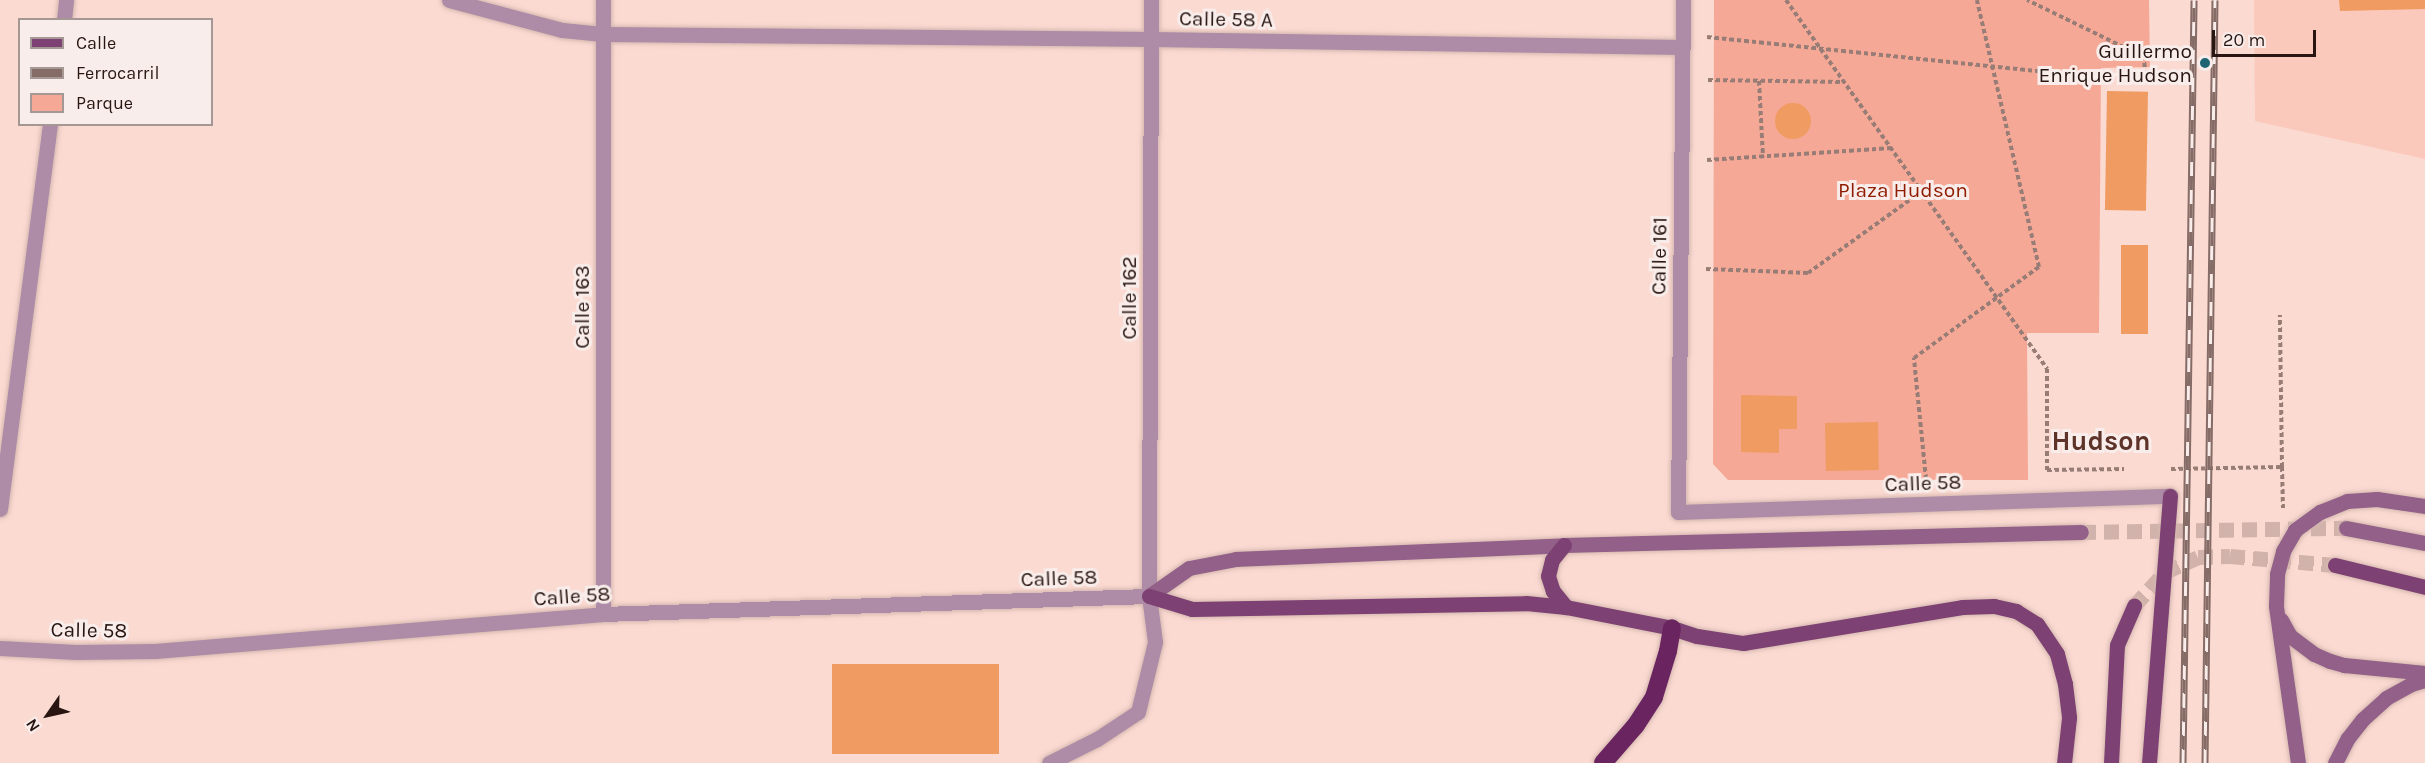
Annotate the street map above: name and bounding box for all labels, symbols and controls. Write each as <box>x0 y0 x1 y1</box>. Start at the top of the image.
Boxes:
street label: Calle 58 A <box>1179 6 1273 32</box>
legend <box>18 18 213 126</box>
scale bar <box>2215 18 2318 56</box>
text: 20 m <box>2223 29 2265 51</box>
text: Calle <box>76 32 116 54</box>
place label: Guillermo Enrique Hudson <box>2039 38 2192 88</box>
marker: Guillermo Enrique Hudson <box>2196 54 2214 72</box>
text: Ferrocarril <box>76 62 160 84</box>
text: Parque <box>76 92 133 114</box>
park label: Plaza Hudson <box>1838 177 1968 203</box>
street label: Calle 161 <box>1646 217 1672 295</box>
street label: Calle 162 <box>1116 256 1142 340</box>
street label: Calle 163 <box>569 265 595 349</box>
district label: Hudson <box>2052 426 2150 458</box>
street label: Calle 58 <box>1884 469 1962 497</box>
street label: Calle 58 <box>1020 564 1098 592</box>
street label: Calle 58 <box>533 581 611 611</box>
street label: Calle 58 <box>50 617 128 643</box>
north arrow <box>18 685 78 745</box>
text: N <box>22 715 44 735</box>

